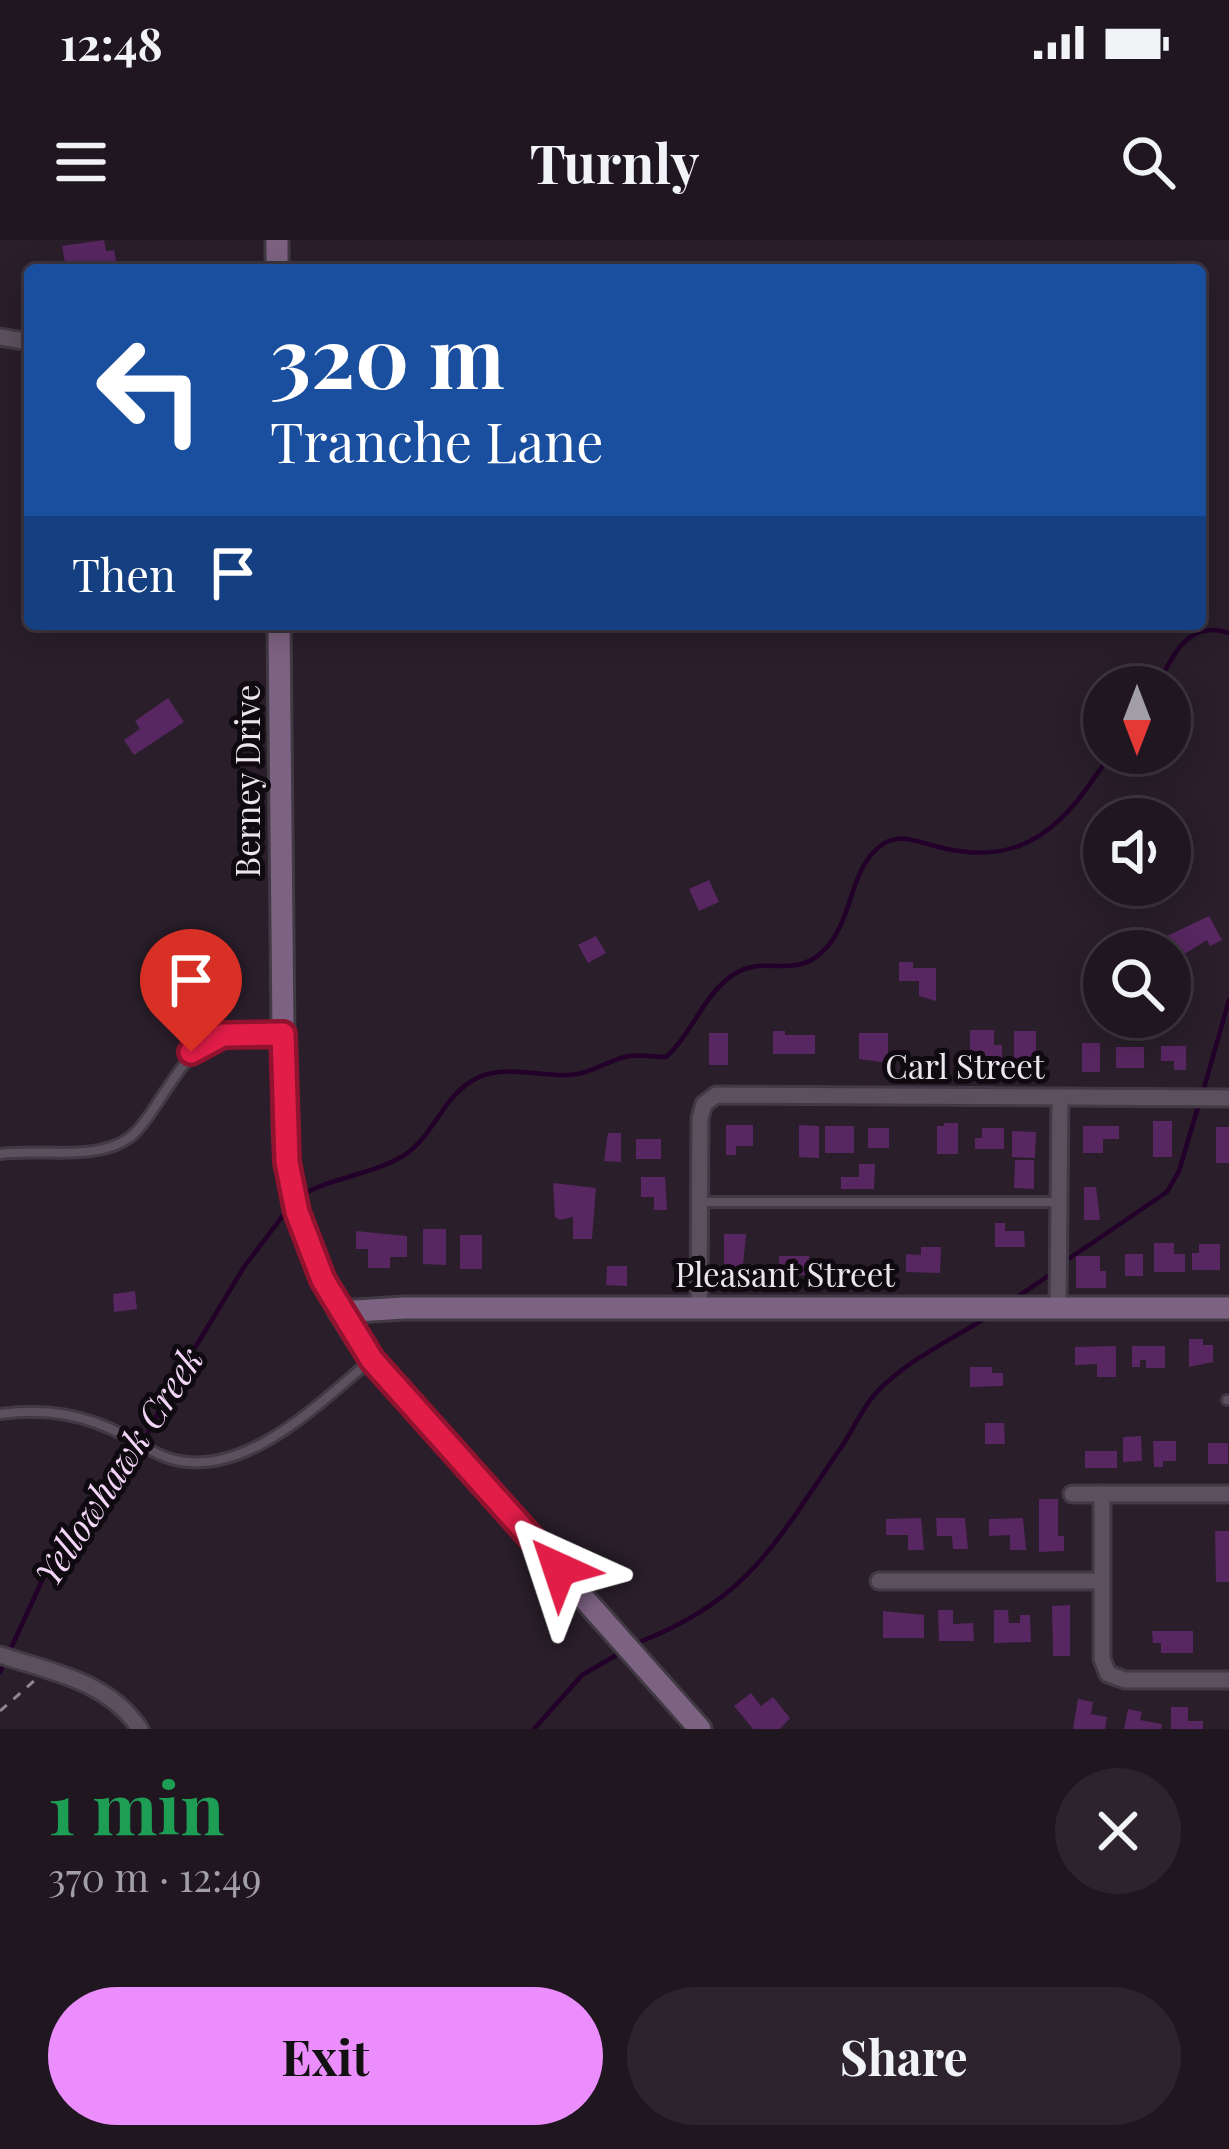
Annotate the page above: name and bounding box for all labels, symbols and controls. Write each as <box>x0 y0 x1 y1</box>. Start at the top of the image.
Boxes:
text: 12:48 <box>60 12 163 72</box>
text: Turnly <box>530 126 699 198</box>
icon: menu <box>48 129 114 195</box>
icon: search <box>1115 129 1181 195</box>
text: 320 m <box>270 298 505 410</box>
icon: left <box>72 312 228 468</box>
text: Tranche Lane <box>270 405 604 477</box>
icon: arrive <box>200 540 266 606</box>
text: Then <box>72 543 176 603</box>
north arrow <box>1083 666 1191 774</box>
map controls <box>1083 666 1191 1038</box>
street label: Berney Drive <box>224 685 268 877</box>
button: sound <box>1083 798 1191 906</box>
pin <box>140 929 242 1052</box>
button: search <box>1083 930 1191 1038</box>
icon: arrive <box>158 947 224 1013</box>
street label: Carl Street <box>885 1043 1046 1087</box>
street label: Pleasant Street <box>675 1251 896 1295</box>
water label: Yellowhawk Creek <box>22 1337 213 1595</box>
position arrow <box>496 1506 622 1632</box>
text: 1 min <box>48 1757 224 1853</box>
button: close <box>1055 1768 1181 1894</box>
text: 370 m · 12:49 <box>48 1850 262 1902</box>
button: Exit <box>48 1987 603 2125</box>
button: Share <box>627 1987 1181 2125</box>

